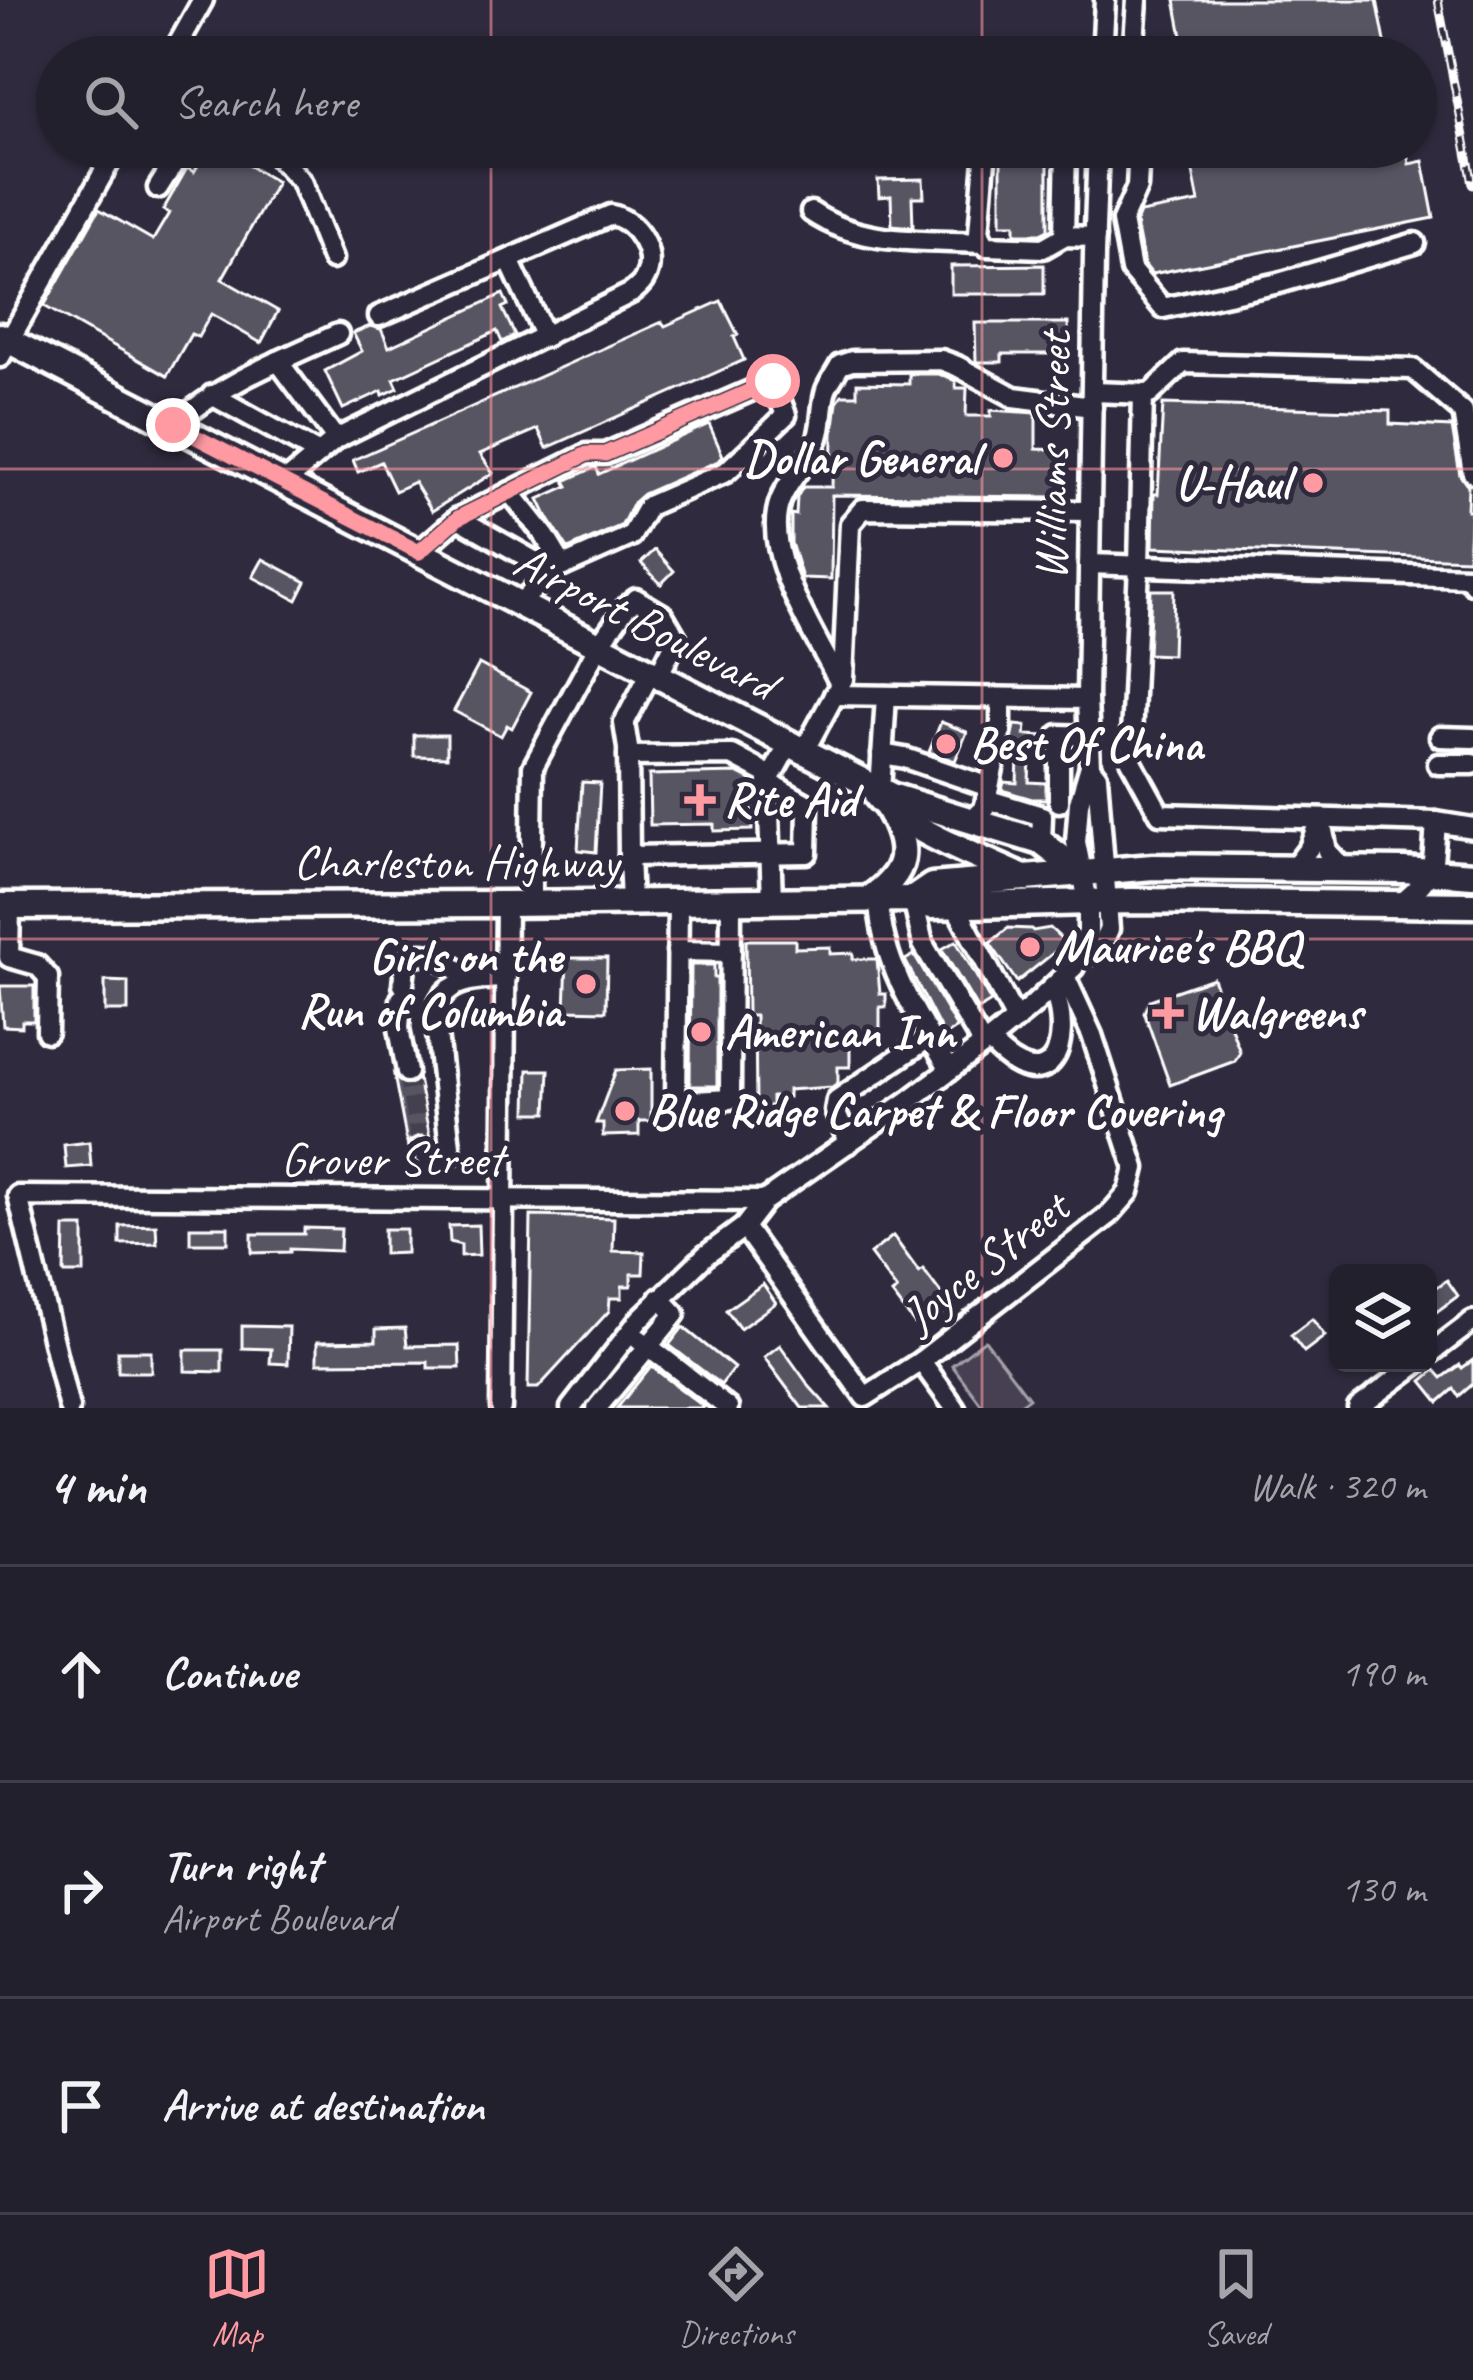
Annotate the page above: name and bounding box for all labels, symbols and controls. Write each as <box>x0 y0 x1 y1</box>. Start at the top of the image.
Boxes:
search box <box>36 36 1437 168</box>
icon: search <box>78 69 144 135</box>
text: Search here <box>174 74 357 131</box>
street label: Williams Street <box>1020 327 1084 581</box>
route start <box>746 354 800 408</box>
route end <box>146 398 200 452</box>
place label: Dollar General <box>744 428 987 488</box>
marker: Dollar General <box>990 445 1016 471</box>
place label: U-Haul <box>1175 453 1298 513</box>
marker: U-Haul <box>1300 470 1326 496</box>
street label: Airport Boulevard <box>504 531 792 717</box>
place label: Best Of China <box>970 714 1206 774</box>
marker: Best Of China <box>933 731 959 757</box>
place label: Rite Aid <box>724 770 864 830</box>
marker: Rite Aid <box>687 787 713 813</box>
street label: Charleston Highway <box>293 832 622 892</box>
place label: Maurice's BBQ <box>1054 917 1305 977</box>
place label: Girls on the Run of Columbia <box>298 926 566 1041</box>
marker: Maurice's BBQ <box>1017 934 1043 960</box>
marker: Girls on the Run of Columbia <box>573 971 599 997</box>
place label: Walgreens <box>1192 983 1367 1043</box>
marker: Walgreens <box>1155 1000 1181 1026</box>
place label: American Inn <box>725 1002 958 1062</box>
marker: American Inn <box>688 1019 714 1045</box>
place label: Blue Ridge Carpet & Floor Covering <box>649 1081 1225 1141</box>
marker: Blue Ridge Carpet & Floor Covering <box>612 1098 638 1124</box>
street label: Grover Street <box>281 1129 509 1189</box>
street label: Joyce Street <box>888 1175 1083 1346</box>
map controls <box>1329 1264 1437 1372</box>
button: layers <box>1329 1264 1437 1372</box>
text: 4 min <box>48 1454 146 1518</box>
text: Walk · 320 m <box>1249 1462 1425 1511</box>
icon: ahead <box>48 1641 114 1707</box>
text: Continue <box>162 1645 296 1702</box>
text: 190 m <box>1341 1649 1425 1698</box>
text: Turn right <box>162 1837 320 1894</box>
icon: right <box>48 1857 114 1923</box>
text: 130 m <box>1341 1865 1425 1914</box>
text: Airport Boulevard <box>162 1894 394 1943</box>
icon: arrive <box>48 2073 114 2139</box>
text: Arrive at destination <box>162 2077 484 2134</box>
tab: Map <box>204 2241 270 2355</box>
tab: Directions <box>679 2241 794 2355</box>
tab: Saved <box>1203 2241 1269 2355</box>

